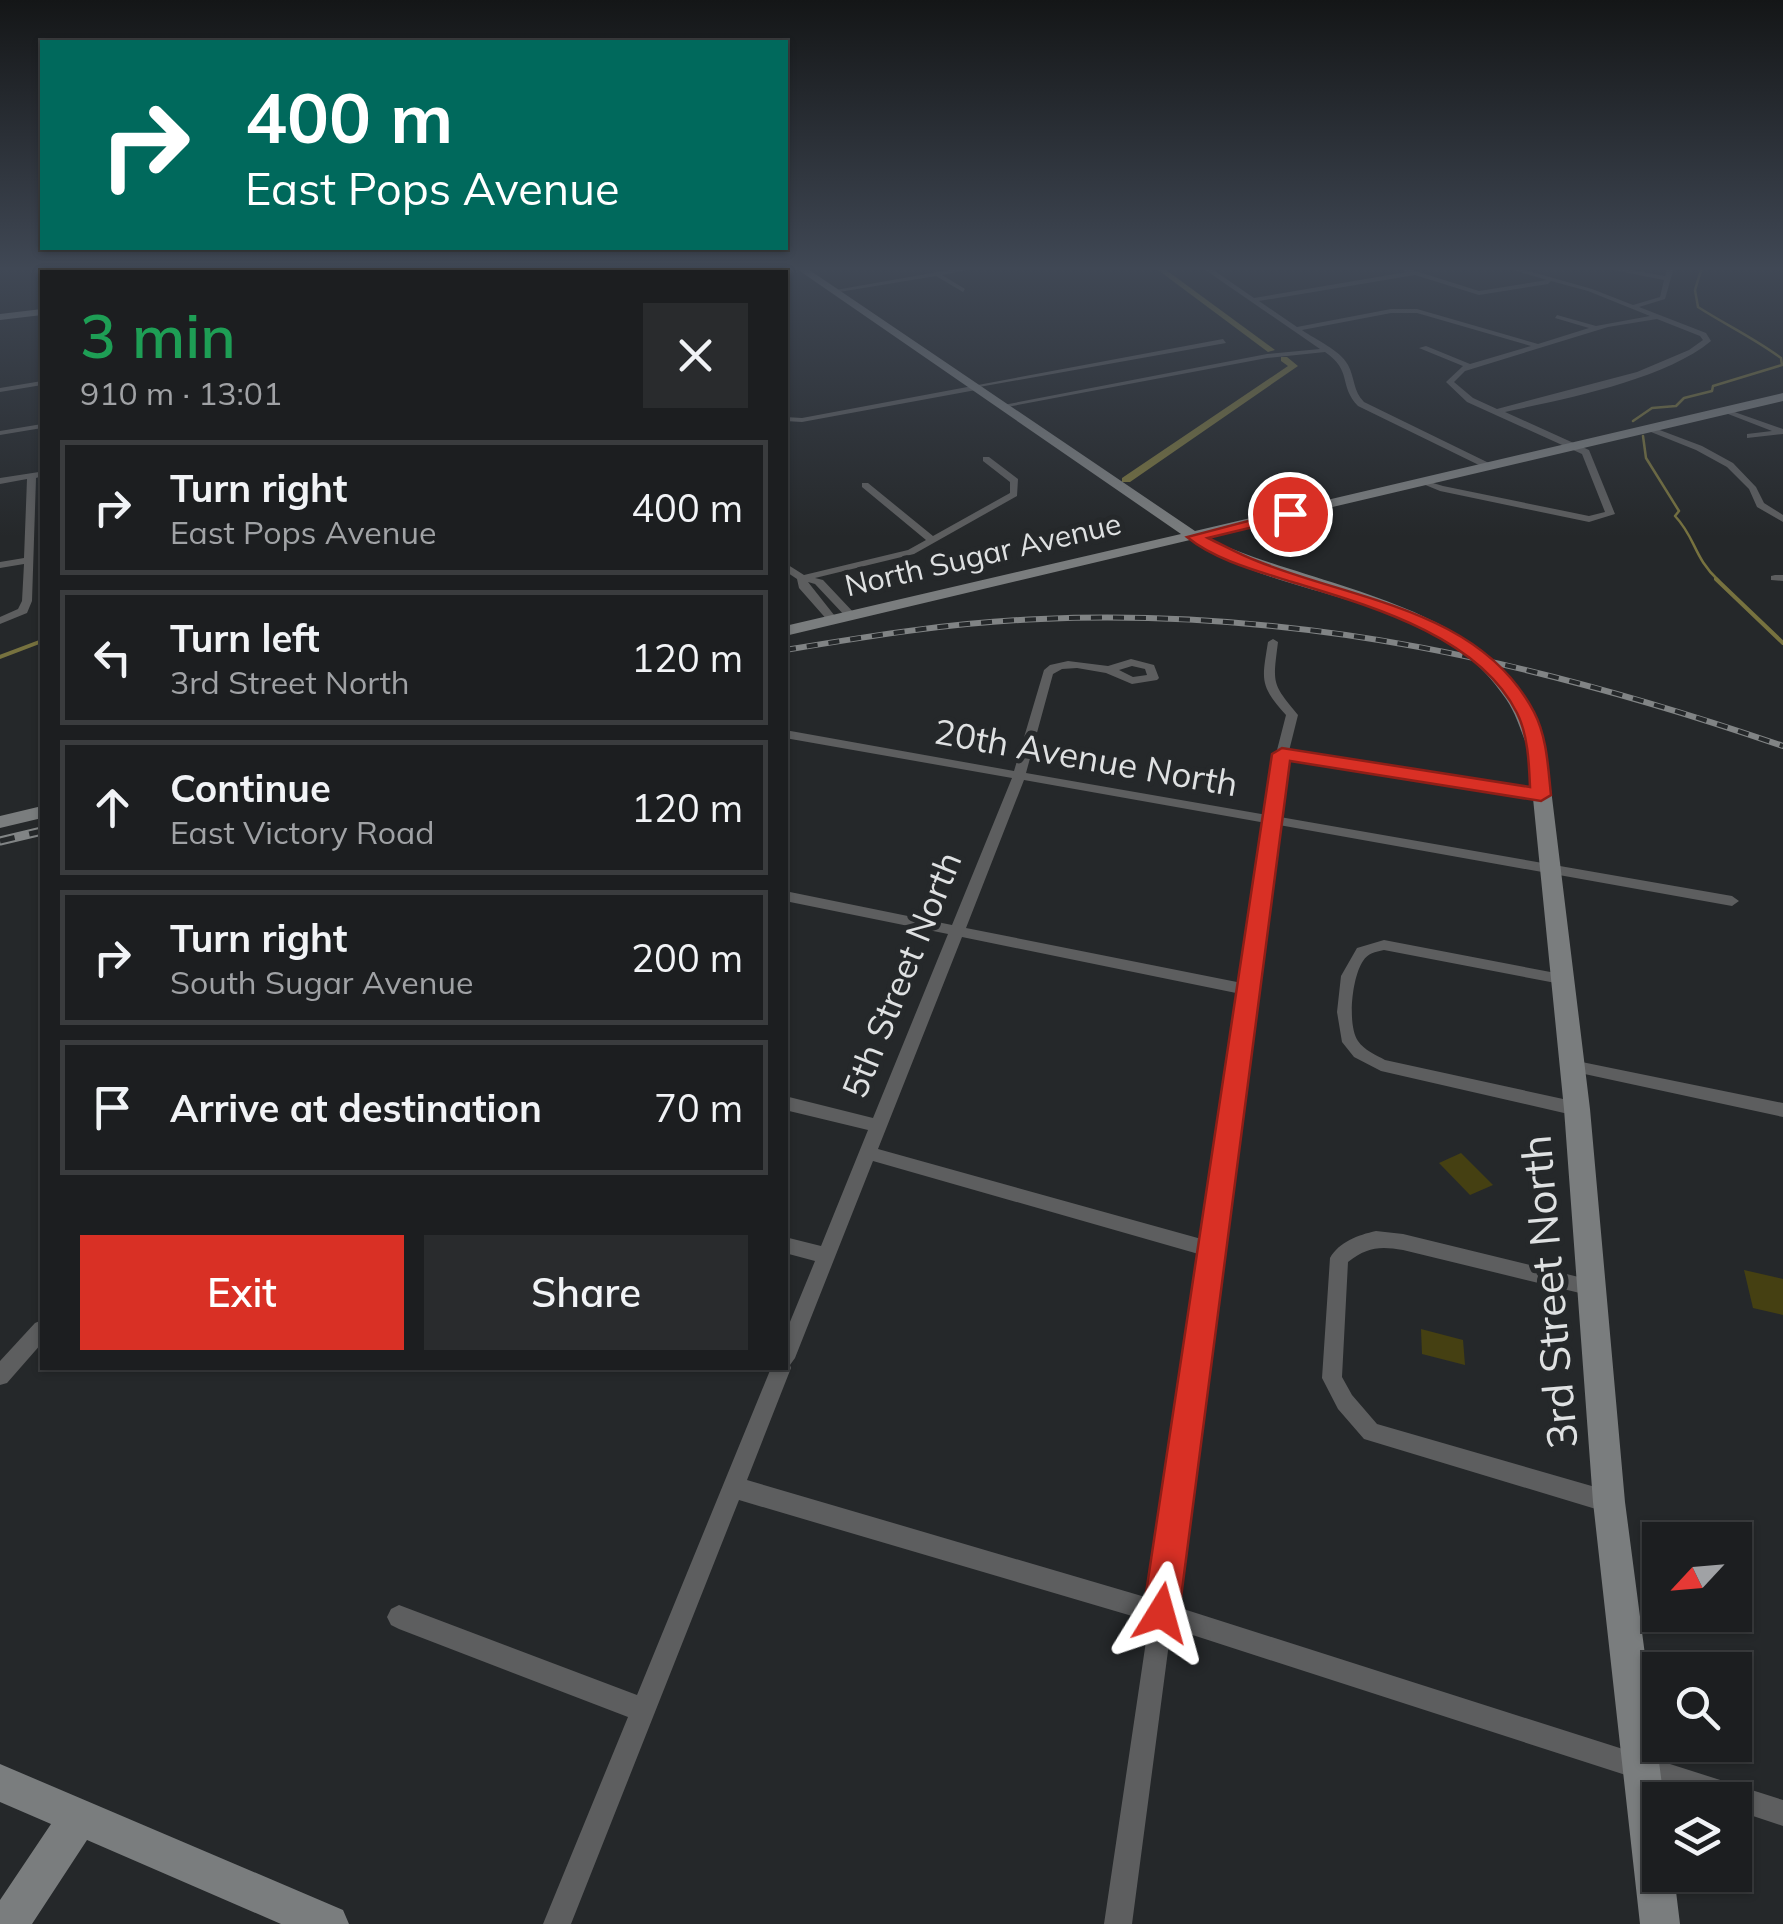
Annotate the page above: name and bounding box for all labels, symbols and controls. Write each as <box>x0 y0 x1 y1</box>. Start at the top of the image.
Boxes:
text: 400 m <box>245 73 453 161</box>
icon: right <box>80 80 210 210</box>
text: East Pops Avenue <box>245 160 620 216</box>
text: 3 min <box>80 298 236 373</box>
button: close <box>643 303 748 408</box>
text: 910 m · 13:01 <box>80 373 282 413</box>
text: Turn right <box>170 464 347 512</box>
pin <box>1248 472 1333 557</box>
icon: right <box>85 480 140 535</box>
text: 400 m <box>631 484 743 532</box>
icon: arrive <box>1263 487 1318 542</box>
street label: North Sugar Avenue <box>841 504 1125 604</box>
text: East Pops Avenue <box>170 512 436 552</box>
text: Turn left <box>170 614 320 662</box>
icon: left <box>85 630 140 685</box>
text: 120 m <box>631 634 743 682</box>
text: 3rd Street North <box>170 662 410 702</box>
street label: 20th Avenue North <box>931 709 1241 805</box>
text: Continue <box>170 764 331 812</box>
icon: ahead <box>85 780 140 835</box>
text: 120 m <box>631 784 743 832</box>
text: East Victory Road <box>170 812 435 852</box>
street label: 5th Street North <box>832 845 970 1104</box>
text: Turn right <box>170 914 347 962</box>
icon: right <box>85 930 140 985</box>
text: 200 m <box>631 934 743 982</box>
text: South Sugar Avenue <box>170 962 473 1002</box>
icon: arrive <box>85 1080 140 1135</box>
text: Arrive at destination <box>170 1084 542 1132</box>
text: 70 m <box>654 1084 743 1132</box>
street label: 3rd Street North <box>1508 1133 1589 1451</box>
button: Exit <box>80 1235 404 1350</box>
button: Share <box>424 1235 748 1350</box>
north arrow <box>1642 1522 1752 1632</box>
map controls <box>1642 1522 1752 1892</box>
position arrow <box>1109 1561 1213 1665</box>
button: search <box>1642 1652 1752 1762</box>
button: layers <box>1642 1782 1752 1892</box>

